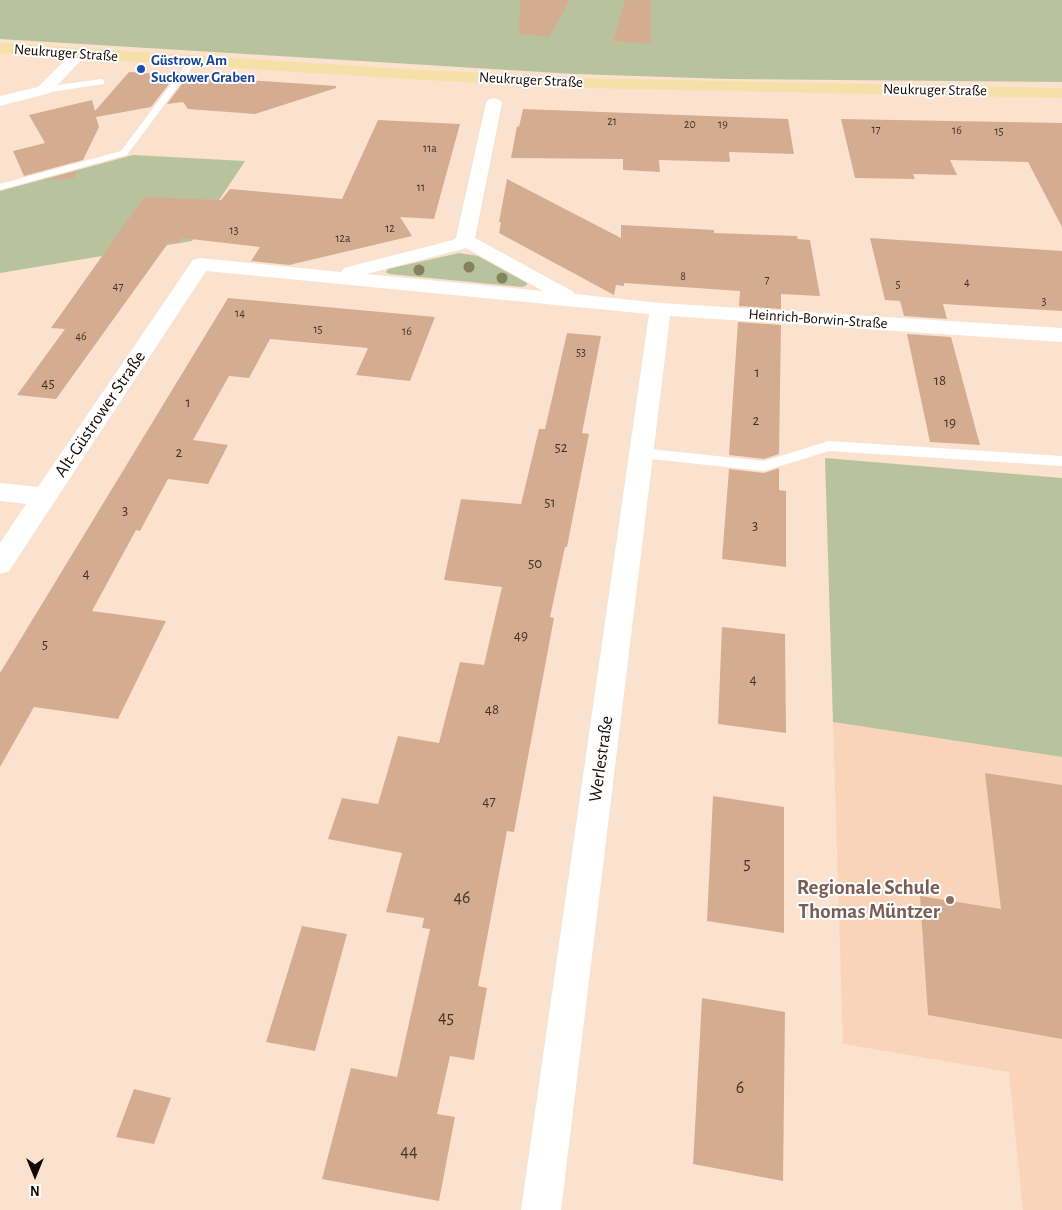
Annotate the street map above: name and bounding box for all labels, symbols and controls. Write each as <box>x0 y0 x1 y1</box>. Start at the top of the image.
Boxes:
street label: Neukruger Straße <box>13 40 119 66</box>
place label: Güstrow, Am Suckower Graben <box>151 51 255 86</box>
marker: Güstrow, Am Suckower Graben <box>135 63 147 75</box>
street label: Neukruger Straße <box>479 68 583 92</box>
street label: Neukruger Straße <box>883 80 987 100</box>
house number: 21 <box>607 114 617 128</box>
house number: 20 <box>684 117 696 131</box>
house number: 19 <box>718 117 728 131</box>
house number: 17 <box>871 122 881 136</box>
house number: 16 <box>952 123 962 137</box>
house number: 15 <box>994 124 1004 138</box>
house number: 11a <box>423 141 437 155</box>
house number: 11 <box>417 180 425 194</box>
house number: 12 <box>385 221 395 235</box>
house number: 13 <box>229 223 239 237</box>
house number: 12a <box>335 231 351 245</box>
house number: 8 <box>680 269 686 283</box>
house number: 7 <box>764 272 770 286</box>
house number: 4 <box>964 275 970 289</box>
house number: 5 <box>895 277 901 291</box>
house number: 47 <box>113 279 123 293</box>
house number: 3 <box>1042 294 1046 308</box>
street label: Heinrich-Borwin-Straße <box>748 305 888 333</box>
house number: 14 <box>235 306 245 320</box>
house number: 15 <box>313 322 323 336</box>
house number: 16 <box>402 324 412 338</box>
house number: 46 <box>75 329 87 343</box>
house number: 53 <box>576 345 586 359</box>
street label: Alt-Güstrower Straße <box>50 347 150 481</box>
house number: 1 <box>754 363 760 381</box>
house number: 18 <box>934 371 946 389</box>
house number: 45 <box>41 374 55 392</box>
house number: 1 <box>185 393 191 411</box>
house number: 2 <box>753 411 759 429</box>
house number: 19 <box>944 413 956 431</box>
house number: 52 <box>554 438 568 456</box>
house number: 2 <box>176 443 182 461</box>
house number: 51 <box>544 493 556 511</box>
house number: 3 <box>122 501 128 519</box>
house number: 3 <box>752 516 758 534</box>
house number: 50 <box>528 554 542 572</box>
house number: 4 <box>82 564 90 582</box>
house number: 49 <box>514 626 528 644</box>
house number: 5 <box>42 635 48 653</box>
house number: 4 <box>749 670 757 688</box>
house number: 48 <box>485 700 499 718</box>
street label: Werlestraße <box>584 715 618 803</box>
house number: 47 <box>482 792 496 810</box>
house number: 5 <box>743 853 751 875</box>
place label: Regionale Schule Thomas Müntzer <box>797 875 940 925</box>
house number: 46 <box>453 887 471 909</box>
marker: Regionale Schule Thomas Müntzer <box>944 894 956 906</box>
house number: 45 <box>438 1007 454 1029</box>
house number: 6 <box>736 1077 744 1099</box>
house number: 44 <box>400 1141 418 1163</box>
north arrow <box>10 1150 60 1200</box>
text: N <box>30 1183 40 1197</box>

